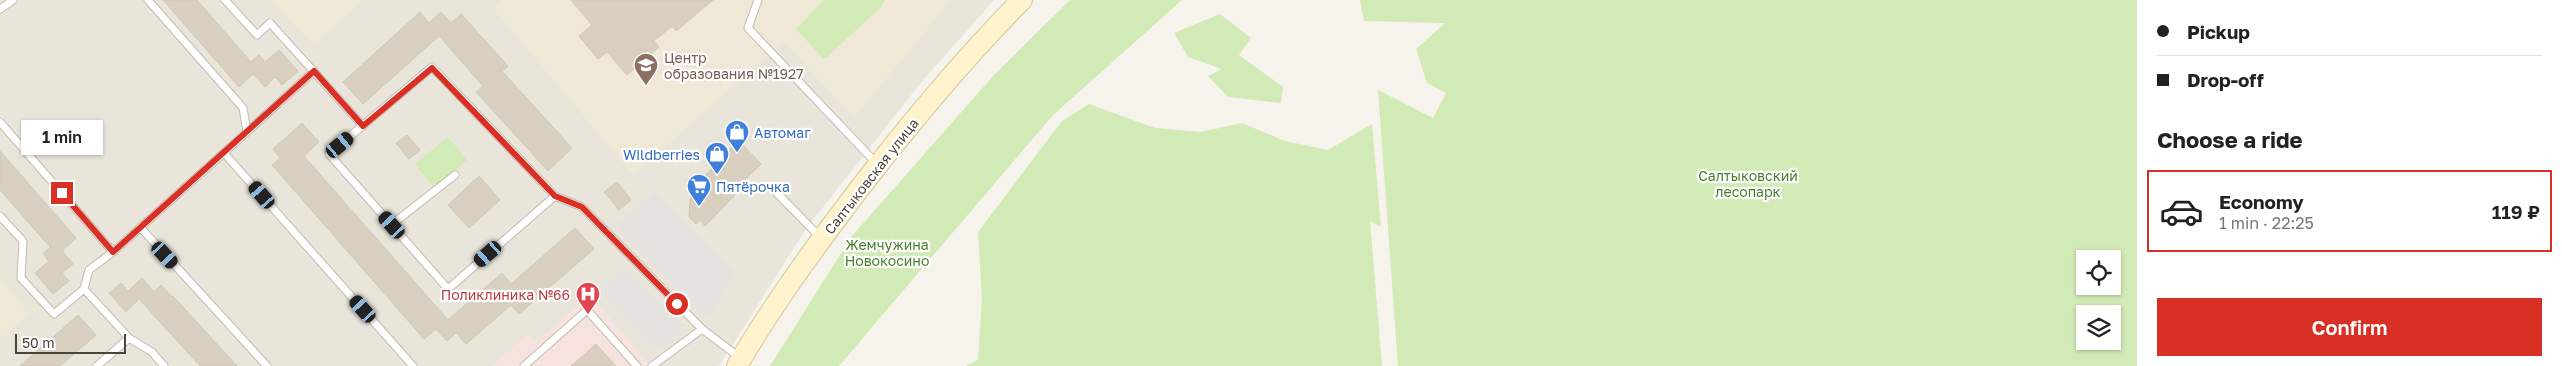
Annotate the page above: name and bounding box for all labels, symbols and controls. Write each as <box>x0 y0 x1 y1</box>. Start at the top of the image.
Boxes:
text: Pickup <box>2187 20 2250 43</box>
place label: Центр образования №1927 <box>664 49 804 82</box>
school or university icon: Центр образования №1927 <box>633 52 659 86</box>
text: Drop-off <box>2187 68 2264 91</box>
street label: Салтыковская улица <box>820 115 922 237</box>
shop icon: Автомаг <box>724 119 750 153</box>
callout: 1 min <box>21 120 103 156</box>
place label: Автомаг <box>754 124 811 141</box>
text: Choose a ride <box>2157 126 2303 153</box>
text: 1 min <box>42 127 82 147</box>
car <box>323 130 356 160</box>
shop icon: Wildberries <box>704 141 730 175</box>
place label: Wildberries <box>623 146 700 163</box>
park label: Салтыковский лесопарк <box>1698 167 1798 200</box>
supermarket icon: Пятёрочка <box>686 173 712 207</box>
place label: Пятёрочка <box>716 178 790 195</box>
car <box>246 179 277 211</box>
route end <box>51 182 73 204</box>
icon: car <box>2159 189 2204 234</box>
text: Economy <box>2219 190 2304 213</box>
text: 119 ₽ <box>2492 200 2540 223</box>
car <box>376 209 407 241</box>
text: 1 min · 22:25 <box>2219 213 2314 233</box>
park label: Жемчужина Новокосино <box>845 236 929 269</box>
car <box>471 238 504 270</box>
car <box>149 239 180 271</box>
map controls <box>2076 250 2121 350</box>
button: locate <box>2076 250 2121 295</box>
hospital icon: Поликлиника №66 <box>575 281 601 315</box>
place label: Поликлиника №66 <box>441 286 570 303</box>
car <box>347 293 378 325</box>
route start <box>666 293 688 315</box>
button: Confirm <box>2157 298 2542 356</box>
button: layers <box>2076 305 2121 350</box>
scale bar <box>15 331 126 354</box>
text: 50 m <box>22 334 55 351</box>

